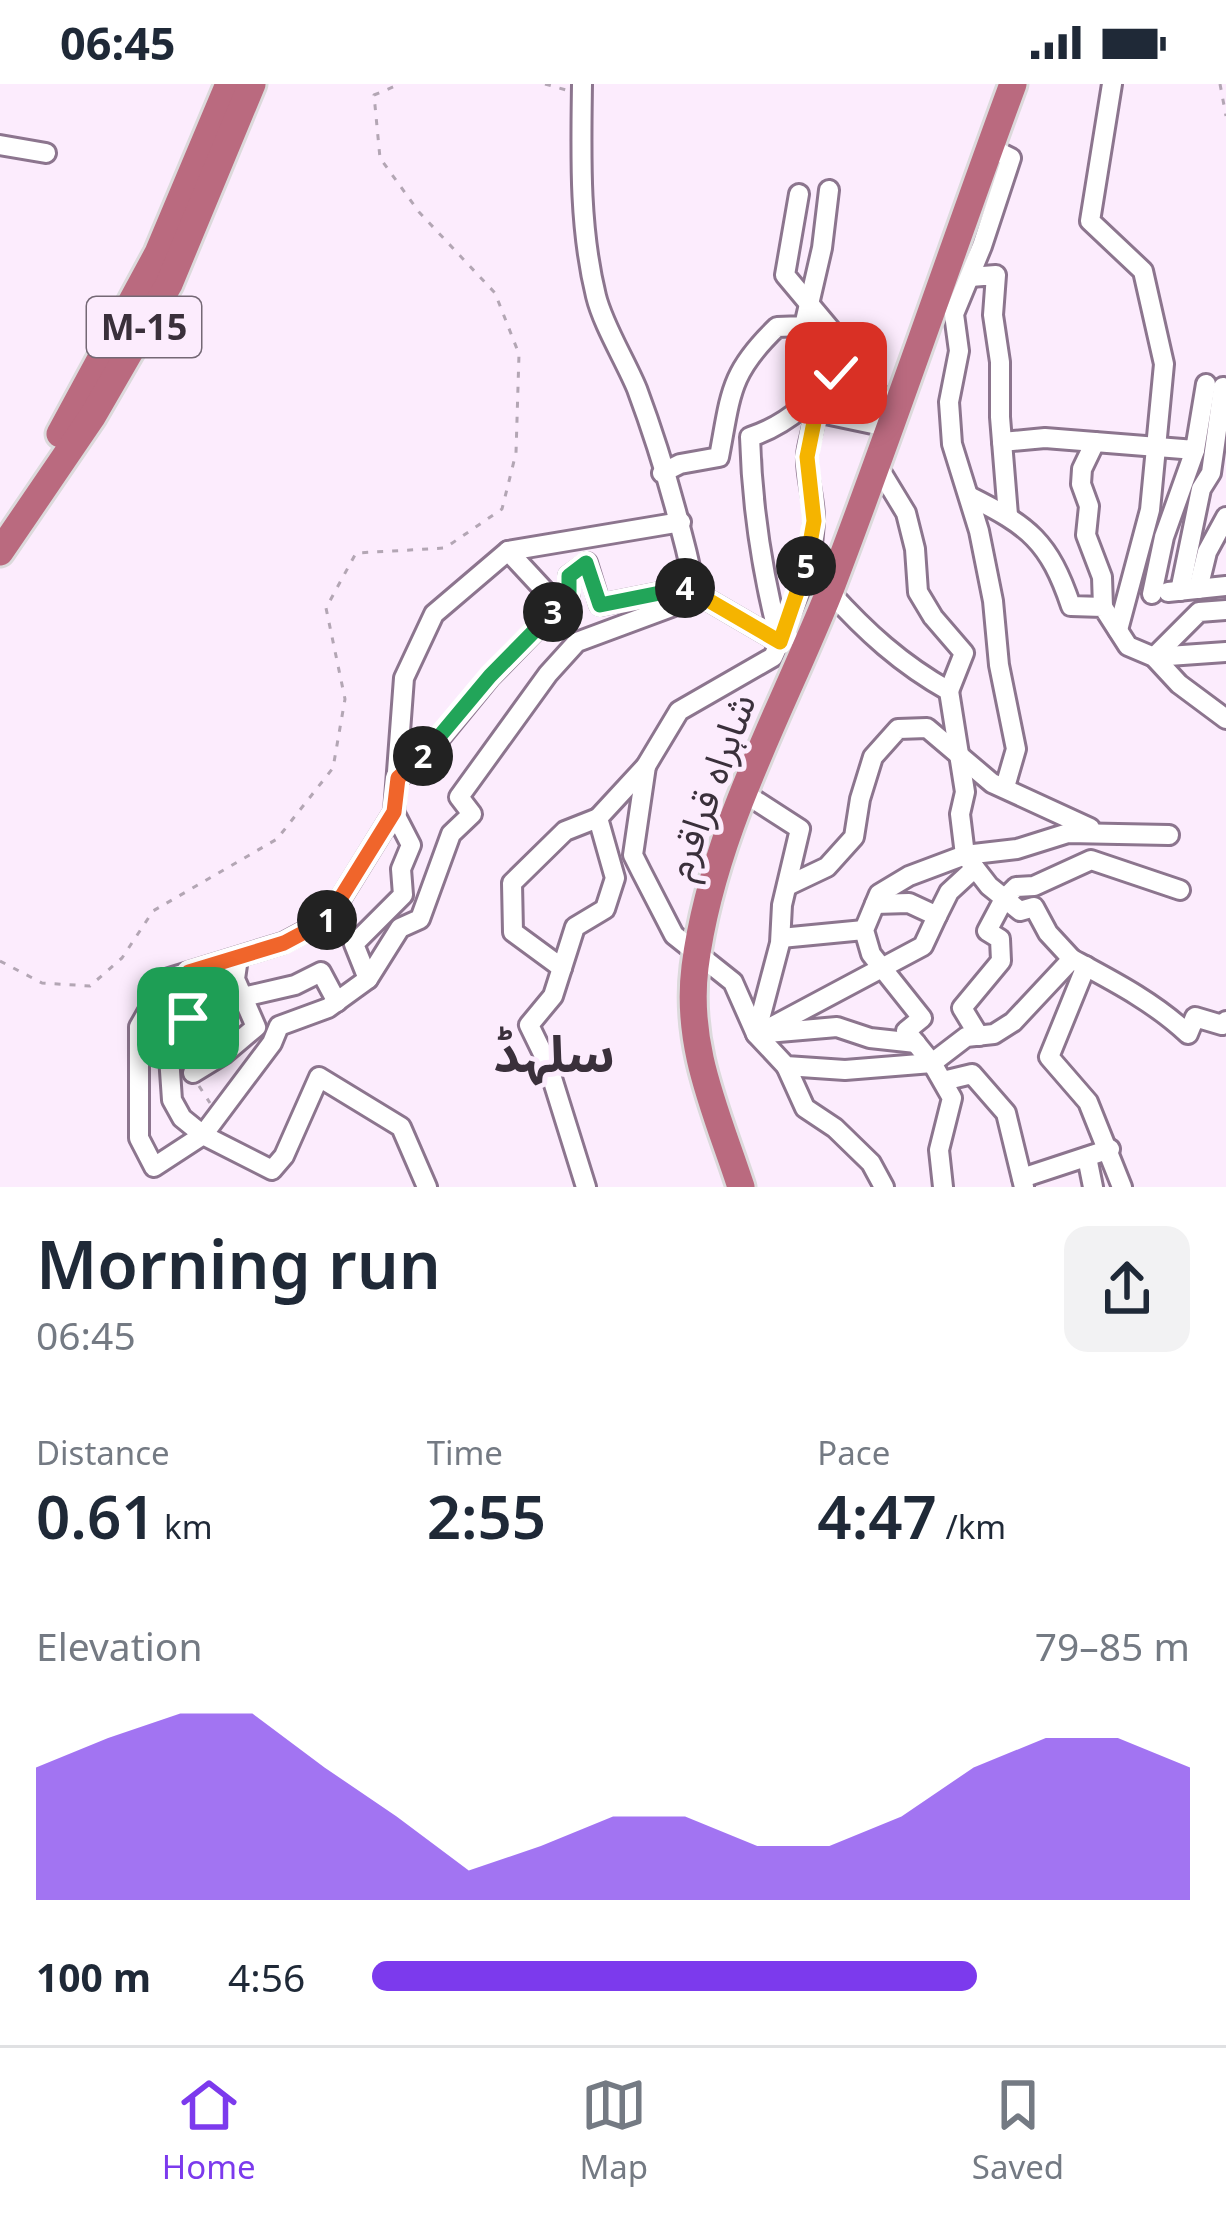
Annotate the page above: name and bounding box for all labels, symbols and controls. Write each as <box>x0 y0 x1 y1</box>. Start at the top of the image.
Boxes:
text: 06:45 <box>60 12 176 73</box>
road number: M-15 <box>87 297 201 357</box>
pin <box>785 322 887 424</box>
icon: check <box>803 340 869 406</box>
pin: 5 <box>776 536 836 596</box>
text: 5 <box>797 543 815 588</box>
pin: 4 <box>655 558 715 618</box>
text: 4 <box>676 565 694 610</box>
pin: 3 <box>523 582 583 642</box>
text: 3 <box>544 589 562 634</box>
street label: شاہراہ قراقرم <box>651 686 771 887</box>
pin: 2 <box>393 726 453 786</box>
text: 2 <box>414 733 432 778</box>
pin: 1 <box>297 890 357 950</box>
text: 1 <box>318 897 336 942</box>
pin <box>137 967 239 1069</box>
icon: arrive <box>155 985 221 1051</box>
district label: سلہڈ <box>493 1017 615 1087</box>
text: Morning run <box>36 1218 441 1308</box>
button: share <box>1064 1226 1190 1352</box>
text: 06:45 <box>36 1308 136 1361</box>
text: Distance <box>36 1430 170 1475</box>
text: Time <box>427 1430 503 1475</box>
text: Pace <box>817 1430 890 1475</box>
text: 0.61 <box>36 1475 156 1557</box>
text: 2:55 <box>427 1475 546 1557</box>
text: 4:47 <box>817 1475 937 1557</box>
text: km <box>156 1504 213 1549</box>
text: /km <box>937 1504 1006 1549</box>
text: Elevation <box>36 1619 203 1672</box>
text: 79–85 m <box>1035 1619 1190 1672</box>
text: 100 m <box>36 1950 151 2003</box>
text: 4:56 <box>228 1950 305 2003</box>
tab: Home <box>162 2072 256 2189</box>
tab: Map <box>579 2072 648 2189</box>
tab: Saved <box>972 2072 1064 2189</box>

